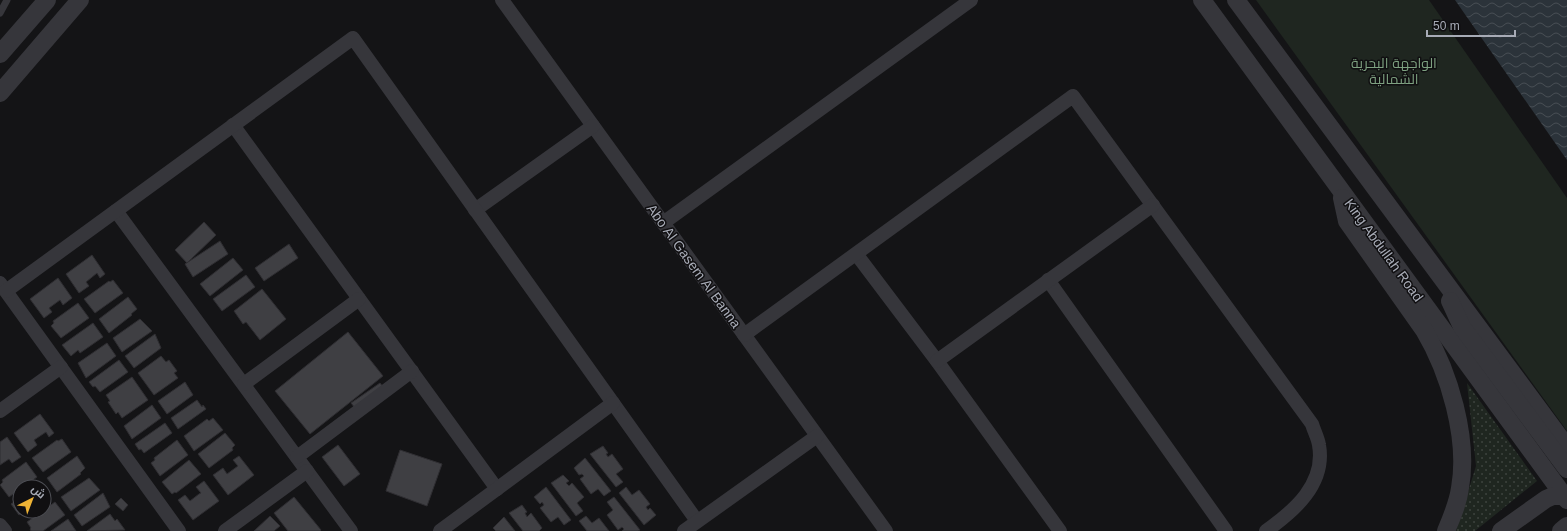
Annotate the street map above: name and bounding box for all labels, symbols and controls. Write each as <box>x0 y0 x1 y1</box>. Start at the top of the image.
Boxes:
scale bar <box>1427 12 1515 38</box>
text: 50 m <box>1433 19 1460 33</box>
park label: الواجهة البحرية الشمالية <box>1351 55 1437 87</box>
street label: King Abdullah Road <box>1341 196 1427 304</box>
street label: Abo Al Gasem Al Banna <box>644 201 745 331</box>
north arrow <box>12 479 52 519</box>
text: ش <box>29 482 48 501</box>

